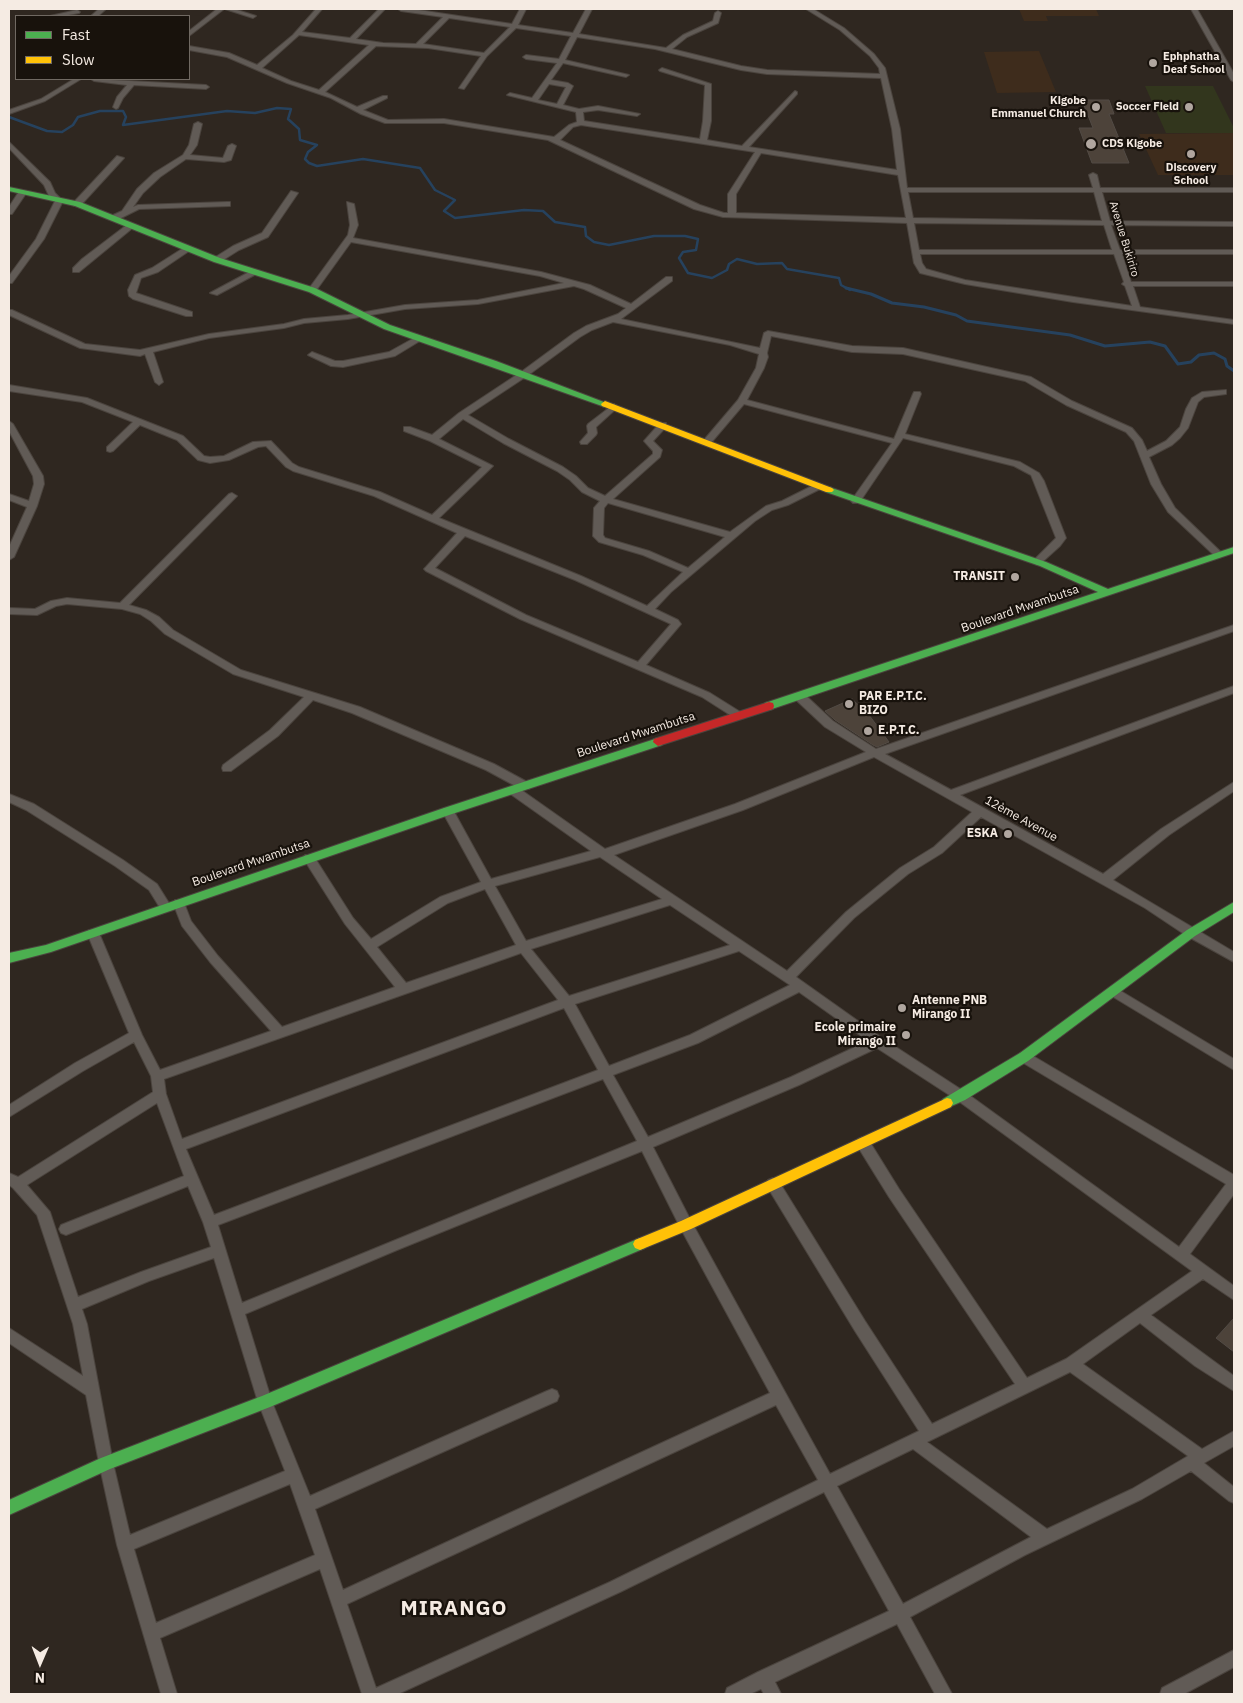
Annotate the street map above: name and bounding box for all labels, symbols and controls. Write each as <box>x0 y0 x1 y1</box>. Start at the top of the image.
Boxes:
legend <box>15 15 190 80</box>
text: Fast <box>62 25 90 44</box>
text: Slow <box>62 50 95 69</box>
place label: Ephphatha Deaf School <box>1163 50 1225 76</box>
marker: Ephphatha Deaf School <box>1147 57 1159 69</box>
place label: Kigobe Emmanuel Church <box>991 94 1086 120</box>
place label: Soccer Field <box>1116 100 1179 114</box>
marker: Kigobe Emmanuel Church <box>1090 101 1102 113</box>
marker: Soccer Field <box>1183 101 1195 113</box>
marker: CDS Kigobe <box>1084 137 1098 151</box>
place label: CDS Kigobe <box>1102 137 1162 151</box>
marker: Discovery School <box>1185 148 1197 160</box>
place label: Discovery School <box>1166 161 1216 187</box>
street label: Avenue Bukiriro <box>1106 200 1142 278</box>
place label: TRANSIT <box>953 570 1005 584</box>
marker: TRANSIT <box>1009 571 1021 583</box>
street label: Boulevard Mwambutsa <box>959 582 1081 636</box>
place label: PAR E.P.T.C. BIZO <box>859 690 927 718</box>
marker: PAR E.P.T.C. BIZO <box>843 698 855 710</box>
street label: Boulevard Mwambutsa <box>575 709 697 761</box>
place label: E.P.T.C. <box>878 724 919 738</box>
marker: E.P.T.C. <box>862 725 874 737</box>
street label: 12ème Avenue <box>982 793 1060 845</box>
place label: ESKA <box>967 827 998 841</box>
marker: ESKA <box>1002 828 1014 840</box>
street label: Boulevard Mwambutsa <box>190 836 312 890</box>
place label: Antenne PNB Mirango II <box>912 994 987 1022</box>
marker: Antenne PNB Mirango II <box>896 1002 908 1014</box>
place label: Ecole primaire Mirango II <box>815 1021 896 1049</box>
marker: Ecole primaire Mirango II <box>900 1029 912 1041</box>
district label: MIRANGO <box>400 1596 508 1622</box>
north arrow <box>15 1638 65 1688</box>
text: N <box>35 1669 45 1687</box>

